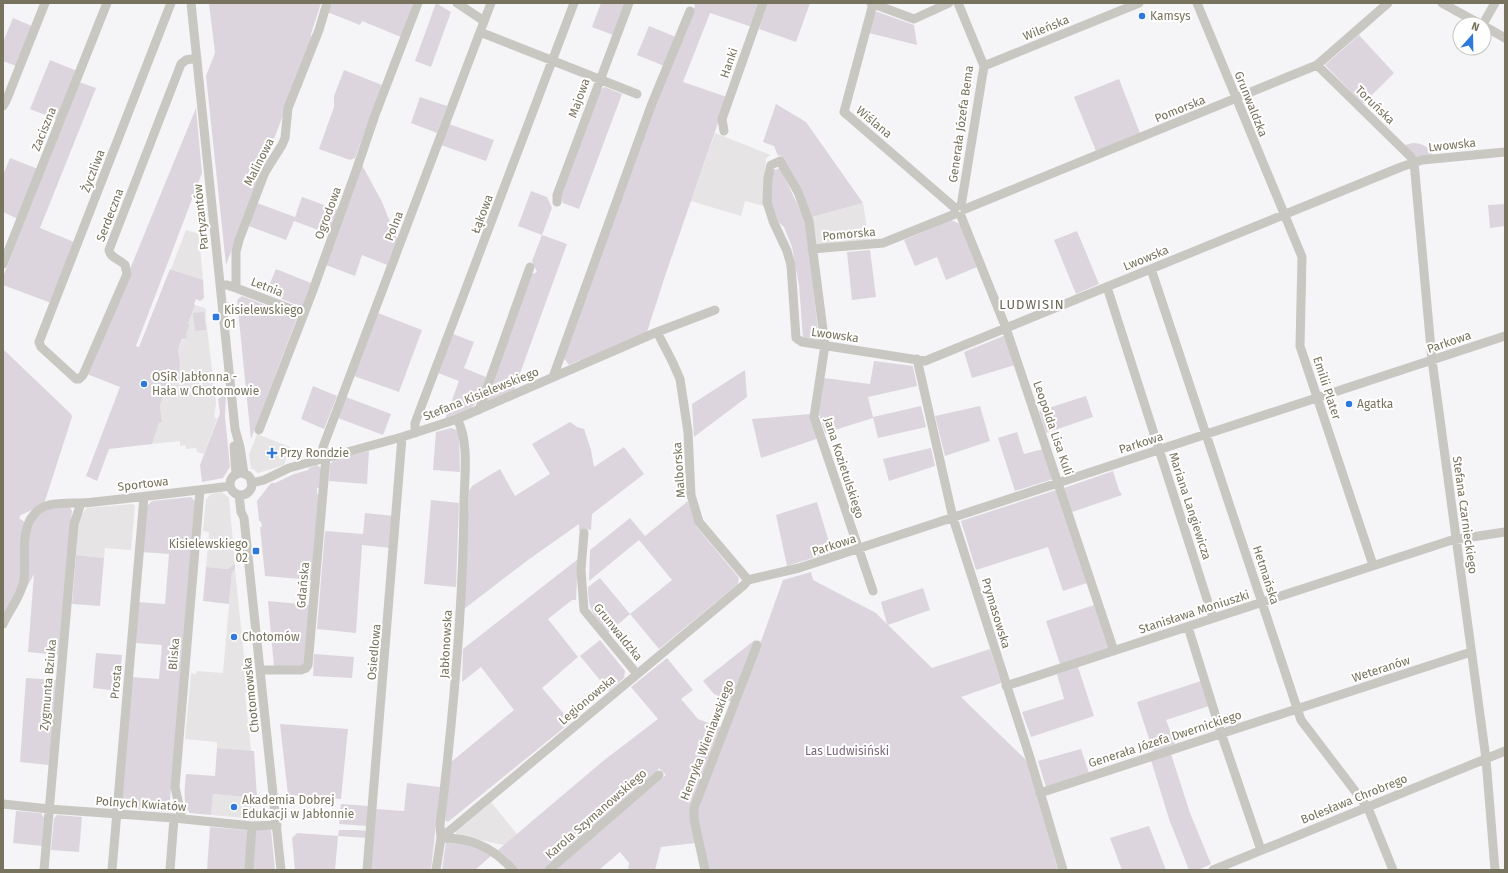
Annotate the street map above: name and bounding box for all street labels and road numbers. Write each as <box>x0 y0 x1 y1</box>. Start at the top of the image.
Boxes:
street label: Wileńska <box>1021 12 1071 44</box>
street label: Hanki <box>717 46 741 80</box>
street label: Generała Józefa Bema <box>946 65 976 183</box>
street label: Grunwaldzka <box>1231 69 1271 139</box>
street label: Majowa <box>565 76 593 120</box>
street label: Toruńska <box>1352 83 1398 127</box>
street label: Pomorska <box>1153 92 1207 126</box>
street label: Wiślana <box>853 103 895 141</box>
street label: Zaciszna <box>29 105 59 153</box>
street label: Malinowa <box>241 136 277 188</box>
street label: Lwowska <box>1428 136 1476 154</box>
street label: Życzliwa <box>78 147 108 194</box>
street label: Partyzantów <box>191 183 211 251</box>
street label: Ogrodowa <box>312 185 344 241</box>
street label: Serdeczna <box>94 187 126 243</box>
street label: Łąkowa <box>468 193 496 235</box>
street label: Polna <box>382 209 406 243</box>
street label: Pomorska <box>822 225 876 243</box>
street label: Lwowska <box>1121 243 1171 273</box>
street label: Letnia <box>249 274 285 300</box>
street label: Lwowska <box>810 325 860 345</box>
street label: Parkowa <box>1425 328 1473 356</box>
street label: Emilii Plater <box>1310 355 1344 422</box>
street label: Stefana Kisielewskiego <box>421 364 541 424</box>
street label: Leopolda Lisa Kuli <box>1030 379 1076 477</box>
street label: Jana Kozietulskiego <box>821 416 867 520</box>
street label: Parkowa <box>1117 429 1165 457</box>
street label: Malborska <box>670 442 688 498</box>
street label: Mariana Langiewicza <box>1166 451 1214 561</box>
street label: Stefana Czarnieckiego <box>1450 455 1480 575</box>
street label: Sportowa <box>117 474 169 494</box>
street label: Parkowa <box>810 531 858 559</box>
street label: Hetmańska <box>1250 544 1282 606</box>
street label: Gdańska <box>294 561 312 609</box>
street label: Prymasowska <box>979 576 1013 650</box>
street label: Stanisława Moniuszki <box>1137 587 1251 637</box>
street label: Grunwaldzka <box>591 601 645 663</box>
street label: Jabłonowska <box>437 609 455 679</box>
street label: Osiedlowa <box>365 623 383 681</box>
street label: Bliska <box>166 637 182 671</box>
street label: Zygmunta Bziuka <box>37 639 59 731</box>
street label: Weteranów <box>1350 653 1412 685</box>
street label: Chotomowska <box>240 657 262 733</box>
street label: Prosta <box>108 664 124 700</box>
street label: Legionowska <box>556 672 618 728</box>
street label: Henryka Wieniawskiego <box>678 678 736 802</box>
street label: Generała Józefa Dwernickiego <box>1087 708 1243 770</box>
street label: Karola Szymanowskiego <box>542 766 650 862</box>
street label: Bolesława Chrobrego <box>1299 771 1409 827</box>
street label: Polnych Kwiatów <box>95 794 187 814</box>

